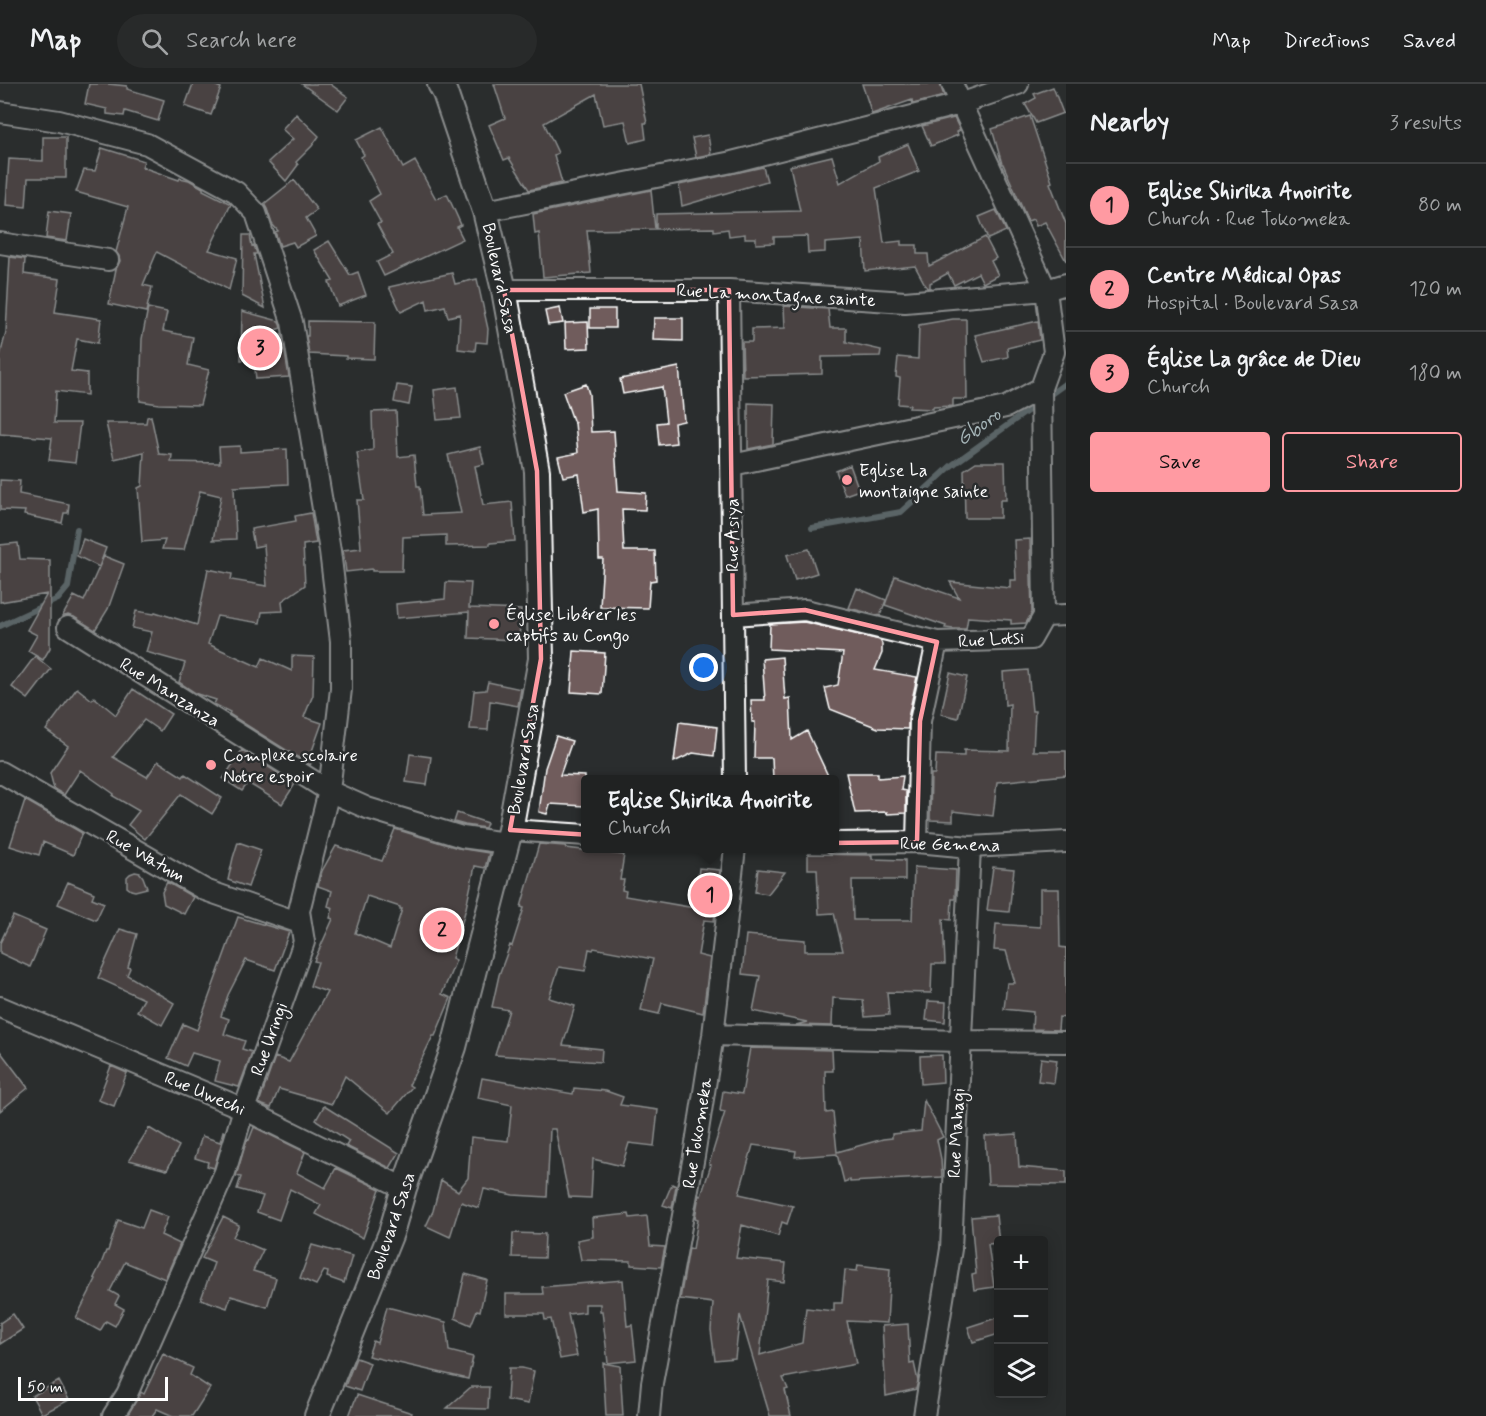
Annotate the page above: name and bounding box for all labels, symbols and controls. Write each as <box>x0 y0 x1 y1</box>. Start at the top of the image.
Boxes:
search box <box>117 14 537 68</box>
text: Map <box>30 23 81 60</box>
icon: search <box>138 25 171 58</box>
text: Search here <box>186 27 297 55</box>
text: Map <box>1212 27 1251 55</box>
text: Directions <box>1284 27 1370 55</box>
text: Saved <box>1403 27 1456 55</box>
text: Nearby <box>1090 106 1169 140</box>
text: 3 results <box>1390 110 1462 137</box>
text: Eglise Shirika Anoirite <box>1147 178 1352 206</box>
text: 1 <box>1105 192 1114 219</box>
text: 80 m <box>1418 192 1462 219</box>
text: Church · Rue Tokomeka <box>1147 206 1350 233</box>
street label: Boulevard Sasa <box>476 221 522 336</box>
text: Centre Médical Opas <box>1147 262 1341 290</box>
text: 2 <box>1105 276 1114 303</box>
text: 120 m <box>1409 276 1462 303</box>
street label: Rue La montagne sainte <box>676 279 876 315</box>
text: Hospital · Boulevard Sasa <box>1147 290 1359 317</box>
pin: 3 <box>240 326 280 370</box>
text: Église La grâce de Dieu <box>1147 346 1361 374</box>
text: 3 <box>1105 360 1114 387</box>
text: 180 m <box>1409 360 1462 387</box>
text: Church <box>1147 374 1210 401</box>
water label: Gboro <box>951 401 1008 453</box>
button: Save <box>1090 432 1270 492</box>
button: Share <box>1282 432 1462 492</box>
place label: Eglise La montaigne sainte <box>859 459 989 504</box>
marker: Eglise La montaigne sainte <box>840 473 854 487</box>
street label: Rue Asiya <box>721 498 745 572</box>
place label: Église Libérer les captifs au Congo <box>506 603 637 649</box>
marker: Église Libérer les captifs au Congo <box>487 617 501 631</box>
street label: Rue Lotsi <box>957 626 1025 654</box>
street label: Rue Manzanza <box>115 652 224 733</box>
your location <box>689 653 718 682</box>
street label: Boulevard Sasa <box>502 702 546 817</box>
place label: Complexe scolaire Notre espoir <box>223 744 358 789</box>
marker: Complexe scolaire Notre espoir <box>204 758 218 772</box>
popup <box>581 775 839 853</box>
text: Eglise Shirika Anoirite <box>608 787 812 815</box>
text: Church <box>608 815 671 842</box>
street label: Rue Watum <box>101 824 190 889</box>
street label: Rue Gemena <box>900 832 1000 858</box>
pin: 1 <box>690 872 730 918</box>
pin: 2 <box>422 908 462 952</box>
street label: Rue Uringi <box>246 999 295 1080</box>
street label: Rue Uwechi <box>161 1066 249 1122</box>
street label: Rue Tokomeka <box>677 1076 719 1190</box>
street label: Rue Mahagi <box>943 1087 972 1179</box>
street label: Boulevard Sasa <box>362 1169 422 1283</box>
map controls <box>994 1236 1048 1398</box>
button: + <box>994 1236 1048 1290</box>
button: − <box>994 1290 1048 1344</box>
button: layers <box>994 1344 1048 1398</box>
scale bar <box>18 1374 168 1402</box>
text: 50 m <box>27 1377 63 1398</box>

